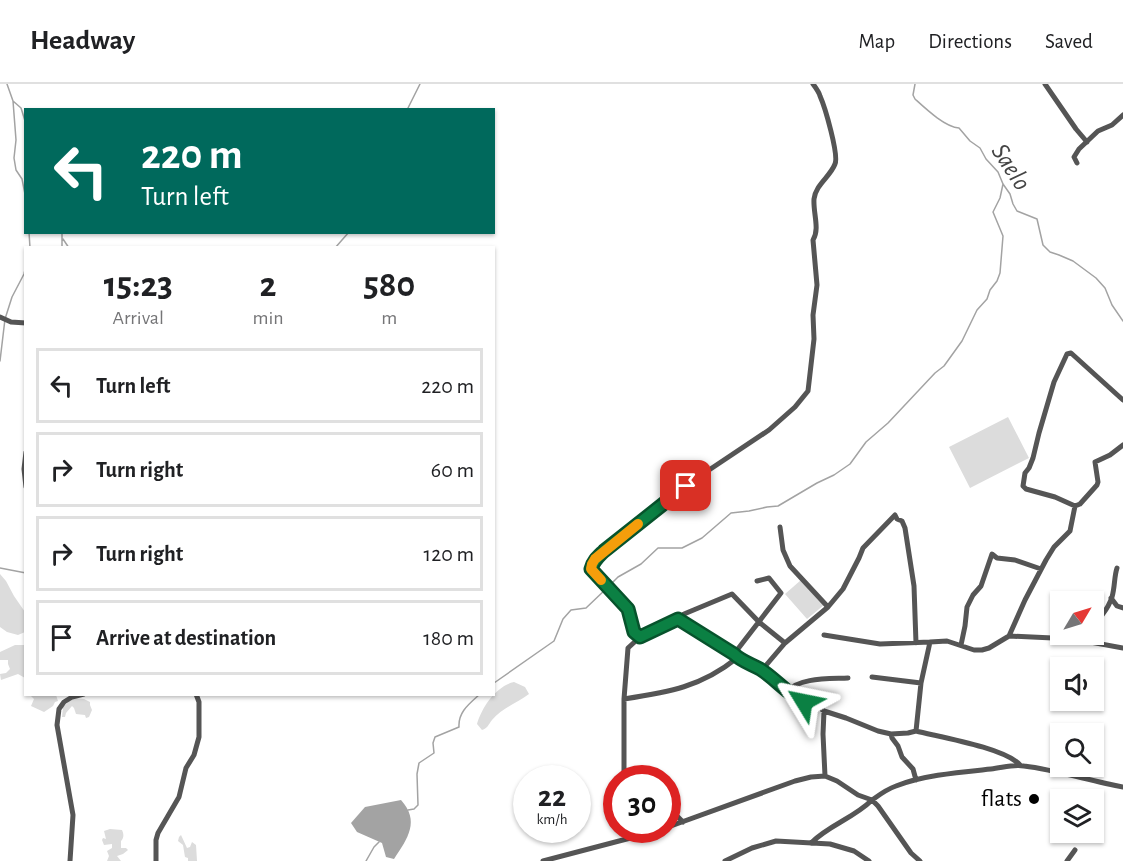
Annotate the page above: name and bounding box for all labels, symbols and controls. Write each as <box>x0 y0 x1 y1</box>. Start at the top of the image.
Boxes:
text: Headway <box>30 27 135 55</box>
text: Map <box>859 31 895 52</box>
text: Directions <box>928 31 1012 52</box>
text: Saved <box>1045 31 1093 52</box>
icon: left <box>42 132 120 210</box>
text: 220 m <box>141 134 243 176</box>
water label: Saelo <box>987 139 1035 195</box>
text: Turn left <box>141 183 229 210</box>
text: 15:23 <box>104 267 173 303</box>
text: 2 <box>260 267 277 303</box>
text: 580 <box>363 267 415 303</box>
text: Arrival <box>113 308 164 328</box>
text: min <box>252 308 284 328</box>
text: m <box>381 308 397 328</box>
icon: left <box>45 369 78 402</box>
text: Turn left <box>96 375 170 397</box>
text: 220 m <box>421 375 474 397</box>
icon: right <box>45 453 78 486</box>
text: Turn right <box>96 459 183 481</box>
text: 60 m <box>431 459 474 481</box>
pin <box>660 460 711 511</box>
icon: arrive <box>669 469 702 502</box>
icon: right <box>45 537 78 570</box>
text: Turn right <box>96 543 183 565</box>
text: 120 m <box>424 543 474 565</box>
north arrow <box>1050 591 1104 645</box>
map controls <box>1050 591 1104 843</box>
icon: arrive <box>45 621 78 654</box>
text: Arrive at destination <box>96 627 276 649</box>
text: 180 m <box>423 627 474 649</box>
button: sound <box>1050 657 1104 711</box>
position arrow <box>772 670 836 734</box>
button: search <box>1050 723 1104 777</box>
speed limit sign: 30 <box>603 765 681 843</box>
text: 22 <box>538 782 566 812</box>
place label: flats <box>981 787 1022 811</box>
button: layers <box>1050 789 1104 843</box>
marker: flats <box>1027 792 1041 806</box>
text: km/h <box>537 812 567 827</box>

